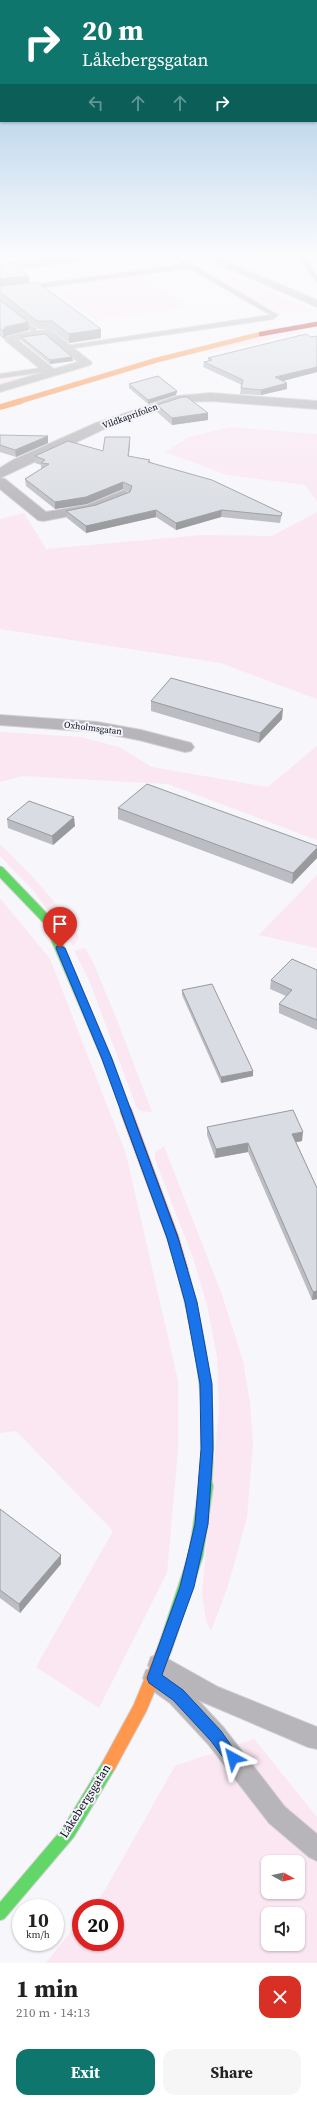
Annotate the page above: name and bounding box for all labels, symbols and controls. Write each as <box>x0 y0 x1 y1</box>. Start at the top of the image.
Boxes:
text: 20 m <box>82 11 144 49</box>
icon: right <box>16 16 68 68</box>
text: Låkebergsgatan <box>82 47 208 72</box>
icon: left <box>85 92 107 114</box>
icon: ahead <box>127 92 149 114</box>
icon: ahead <box>169 92 191 114</box>
icon: right <box>211 92 233 114</box>
street label: Vildkaprifolen <box>101 400 160 432</box>
street label: Oxholmsgatan <box>63 719 123 738</box>
pin <box>43 907 77 948</box>
icon: arrive <box>49 913 71 935</box>
position arrow <box>212 1737 254 1779</box>
street label: Låkebergsgatan <box>56 1761 114 1841</box>
north arrow <box>261 1855 305 1899</box>
map controls <box>261 1855 305 1951</box>
speed limit sign: 20 <box>72 1899 124 1951</box>
text: 10 <box>27 1906 49 1934</box>
button: sound <box>261 1907 305 1951</box>
text: km/h <box>26 1928 50 1941</box>
text: 1 min <box>16 1972 78 2005</box>
button: close <box>259 1976 301 2018</box>
text: 210 m · 14:13 <box>16 2004 90 2021</box>
button: Exit <box>16 2049 155 2095</box>
button: Share <box>163 2049 301 2095</box>

